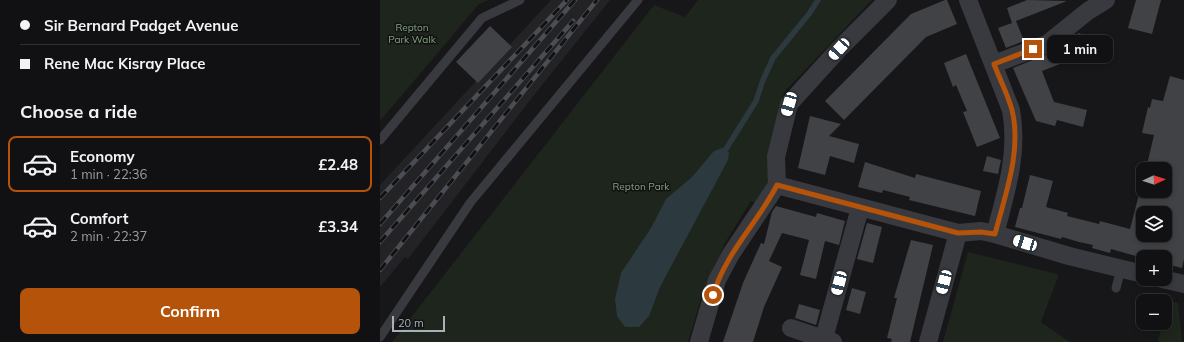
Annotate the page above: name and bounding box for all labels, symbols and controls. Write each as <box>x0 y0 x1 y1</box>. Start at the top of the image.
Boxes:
text: Sir Bernard Padget Avenue <box>44 16 238 35</box>
park label: Repton Park Walk <box>388 21 437 46</box>
callout: 1 min <box>1047 35 1113 63</box>
car <box>827 36 851 62</box>
route end <box>1024 40 1042 58</box>
text: 1 min <box>1063 41 1097 57</box>
text: Rene Mac Kisray Place <box>44 54 206 73</box>
car <box>780 91 798 117</box>
text: Choose a ride <box>20 100 137 123</box>
icon: car <box>22 146 58 182</box>
text: Economy <box>70 147 135 166</box>
text: £2.48 <box>318 155 358 174</box>
north arrow <box>1136 162 1172 198</box>
map controls <box>1136 162 1172 330</box>
text: 1 min · 22:36 <box>70 166 147 182</box>
park label: Repton Park <box>613 180 670 193</box>
button: layers <box>1136 206 1172 242</box>
icon: car <box>22 208 58 244</box>
text: Comfort <box>70 209 128 228</box>
text: £3.34 <box>318 217 358 236</box>
text: 2 min · 22:37 <box>70 228 147 244</box>
car <box>1012 234 1038 252</box>
button: + <box>1136 250 1172 286</box>
car <box>935 269 953 295</box>
car <box>830 270 848 296</box>
route start <box>704 286 722 304</box>
button: Confirm <box>20 288 360 334</box>
button: − <box>1136 294 1172 330</box>
scale bar <box>392 314 445 333</box>
text: 20 m <box>398 316 424 330</box>

